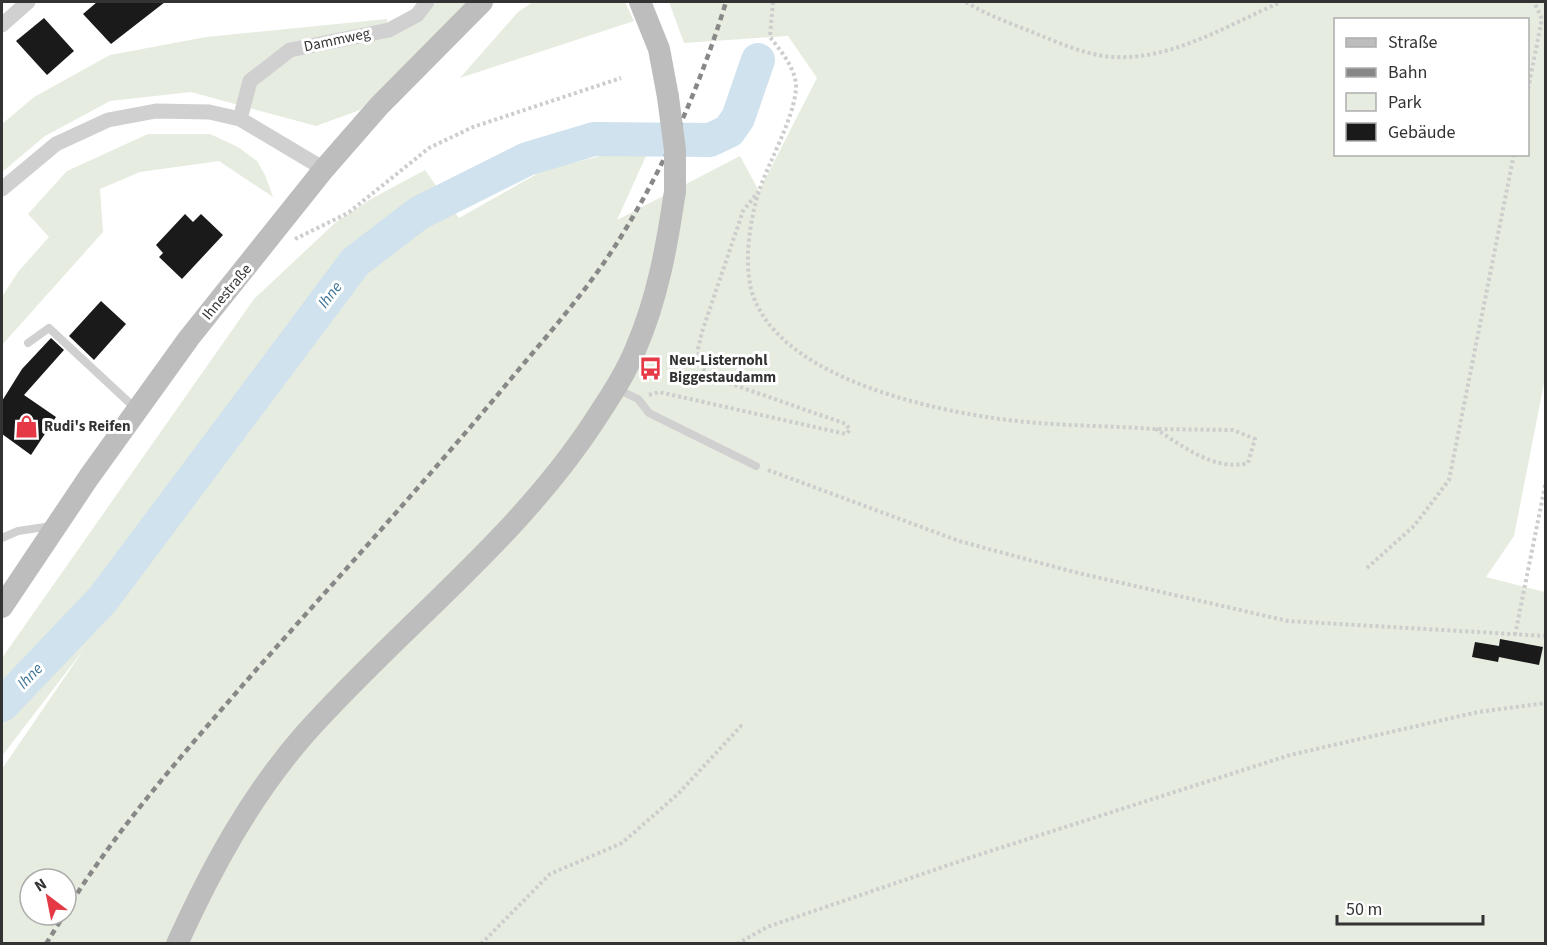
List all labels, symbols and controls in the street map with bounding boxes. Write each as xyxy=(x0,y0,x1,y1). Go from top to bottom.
legend xyxy=(1334,18,1529,156)
street label: Dammweg xyxy=(302,23,372,57)
text: Straße xyxy=(1388,30,1438,55)
text: Bahn xyxy=(1388,60,1427,85)
text: Park xyxy=(1388,90,1422,115)
text: Gebäude xyxy=(1388,120,1456,145)
street label: Ihnestraße xyxy=(197,259,257,325)
water label: Ihne xyxy=(313,277,348,313)
place label: Neu-Listernohl Biggestaudamm xyxy=(669,350,776,388)
bus stop icon: Neu-Listernohl Biggestaudamm xyxy=(638,356,664,382)
shop icon: Rudi's Reifen xyxy=(13,413,39,439)
place label: Rudi's Reifen xyxy=(44,416,131,437)
water label: Ihne xyxy=(12,658,48,694)
north arrow xyxy=(18,867,78,927)
text: N xyxy=(30,873,51,897)
scale bar xyxy=(1337,888,1482,926)
text: 50 m xyxy=(1346,897,1382,922)

